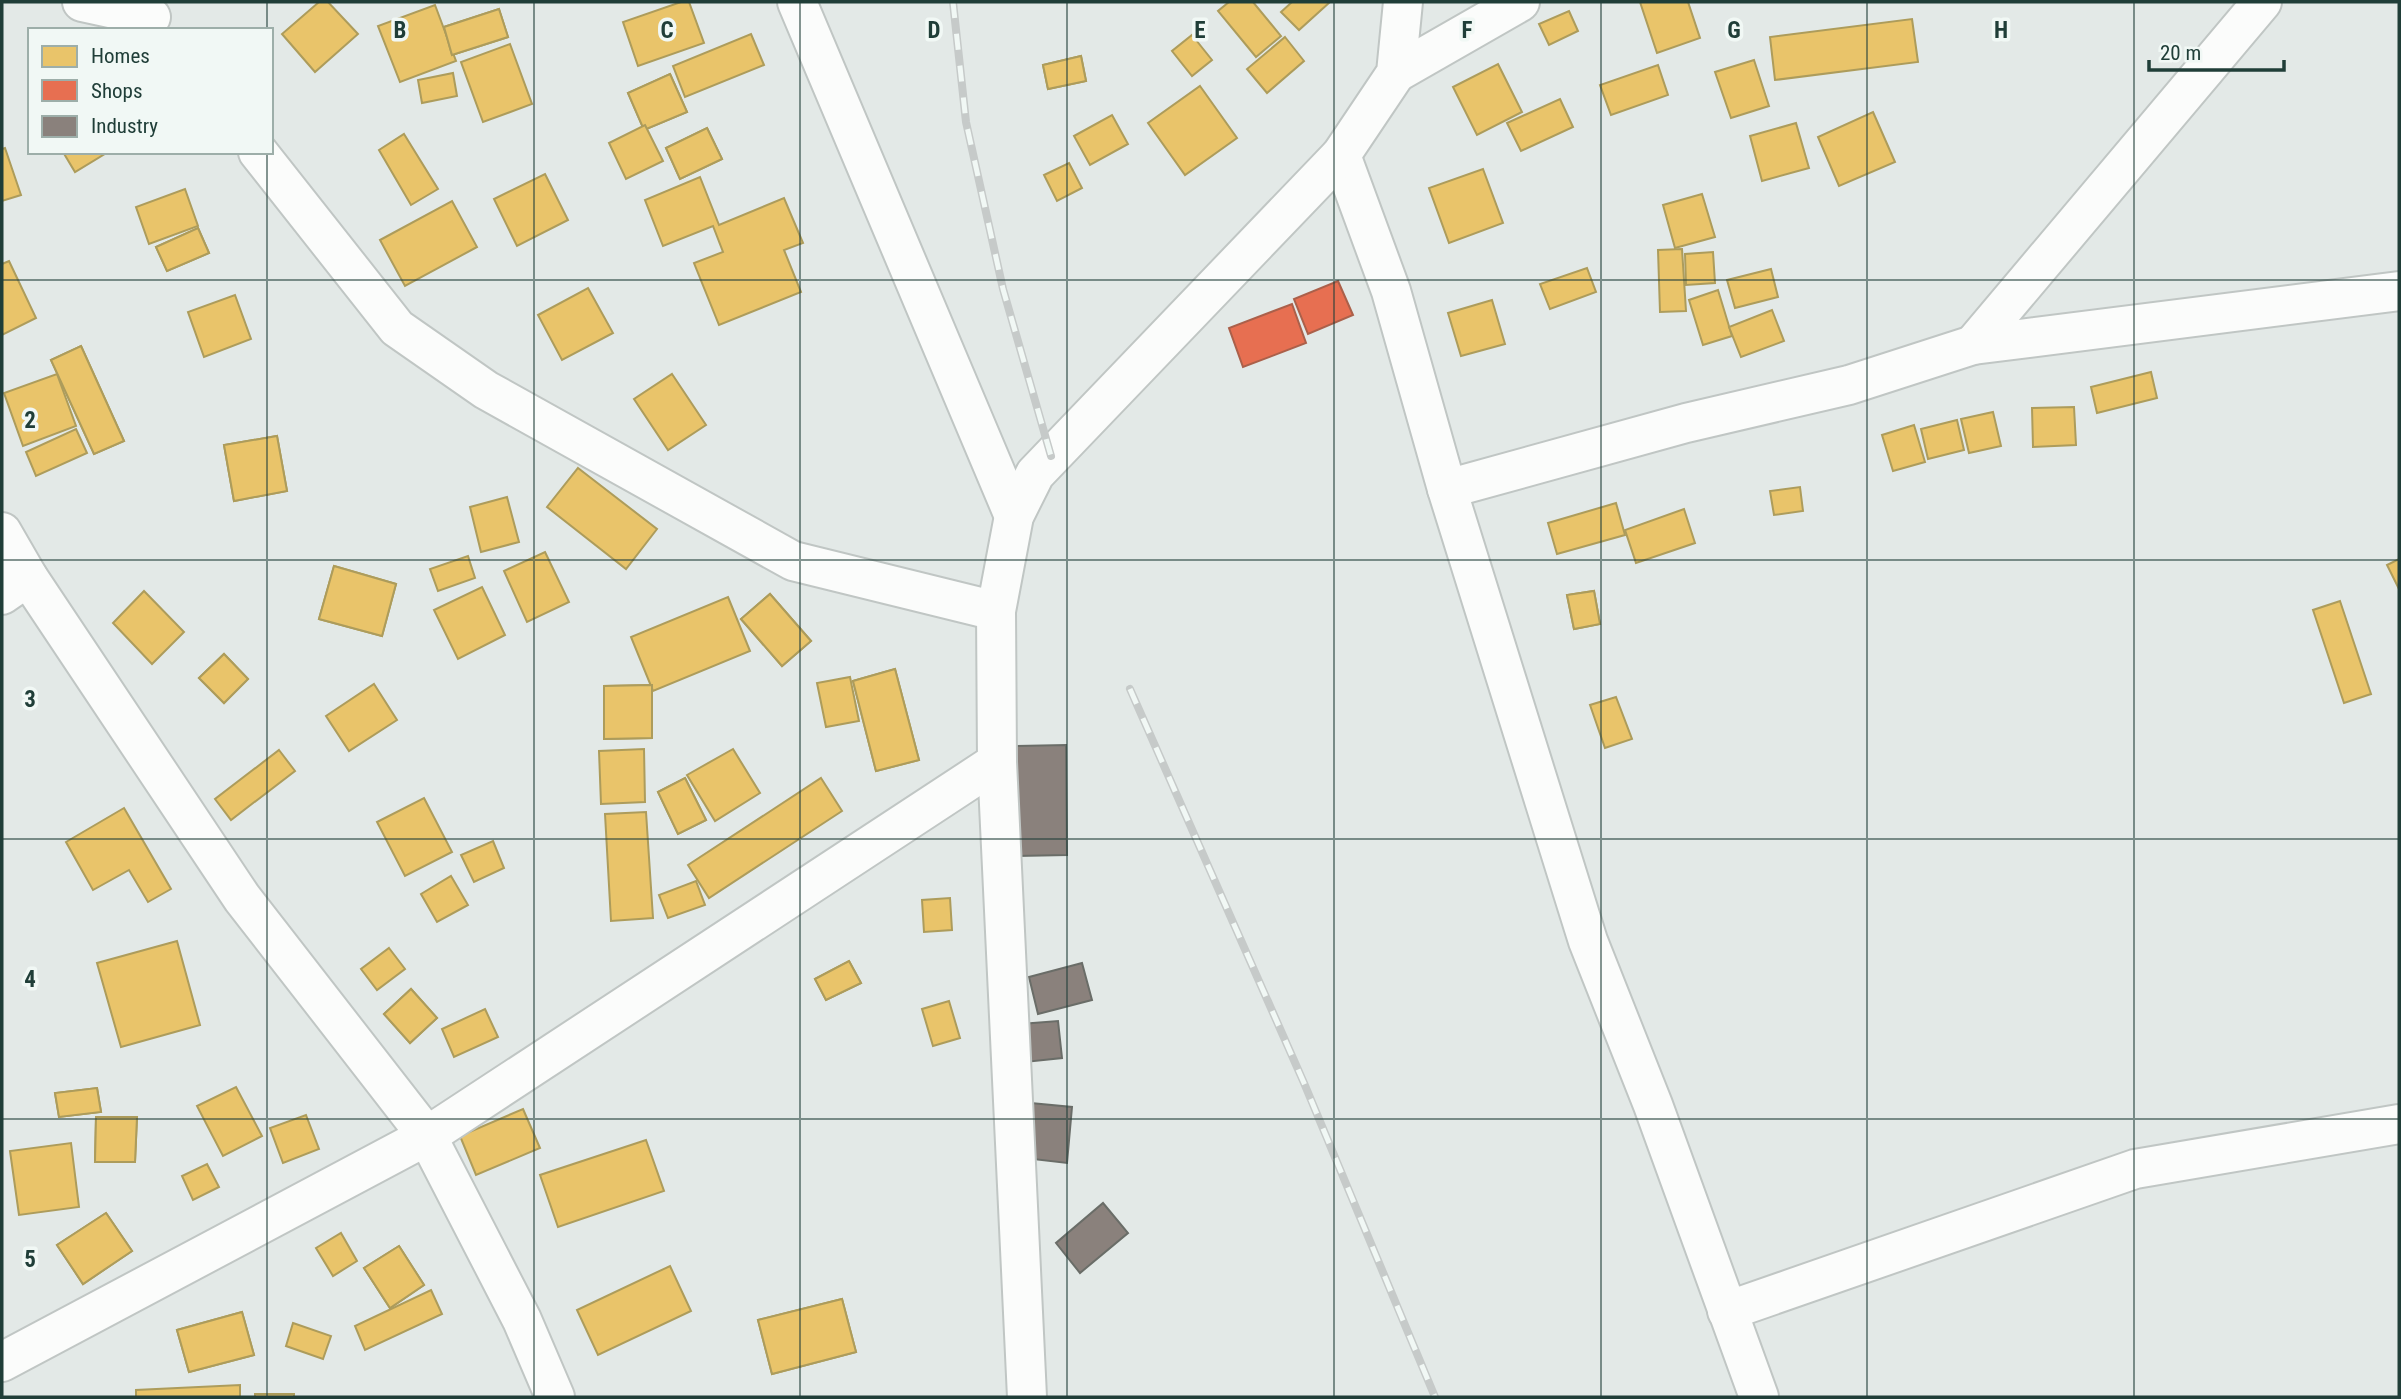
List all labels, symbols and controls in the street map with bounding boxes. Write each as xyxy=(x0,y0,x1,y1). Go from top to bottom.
text: B xyxy=(394,17,406,44)
text: C xyxy=(660,17,674,44)
text: D xyxy=(928,17,941,44)
text: E xyxy=(1194,17,1206,44)
text: F xyxy=(1462,17,1473,44)
text: G xyxy=(1727,17,1741,44)
text: H xyxy=(1994,17,2008,44)
legend xyxy=(28,28,273,154)
scale bar xyxy=(2149,28,2284,72)
text: 20 m xyxy=(2160,41,2201,65)
text: Homes xyxy=(91,44,150,68)
text: Shops xyxy=(91,79,143,103)
text: Industry xyxy=(91,114,158,138)
text: 2 xyxy=(24,407,36,434)
text: 3 xyxy=(24,686,36,713)
text: 4 xyxy=(24,966,36,993)
text: 5 xyxy=(24,1246,36,1273)

